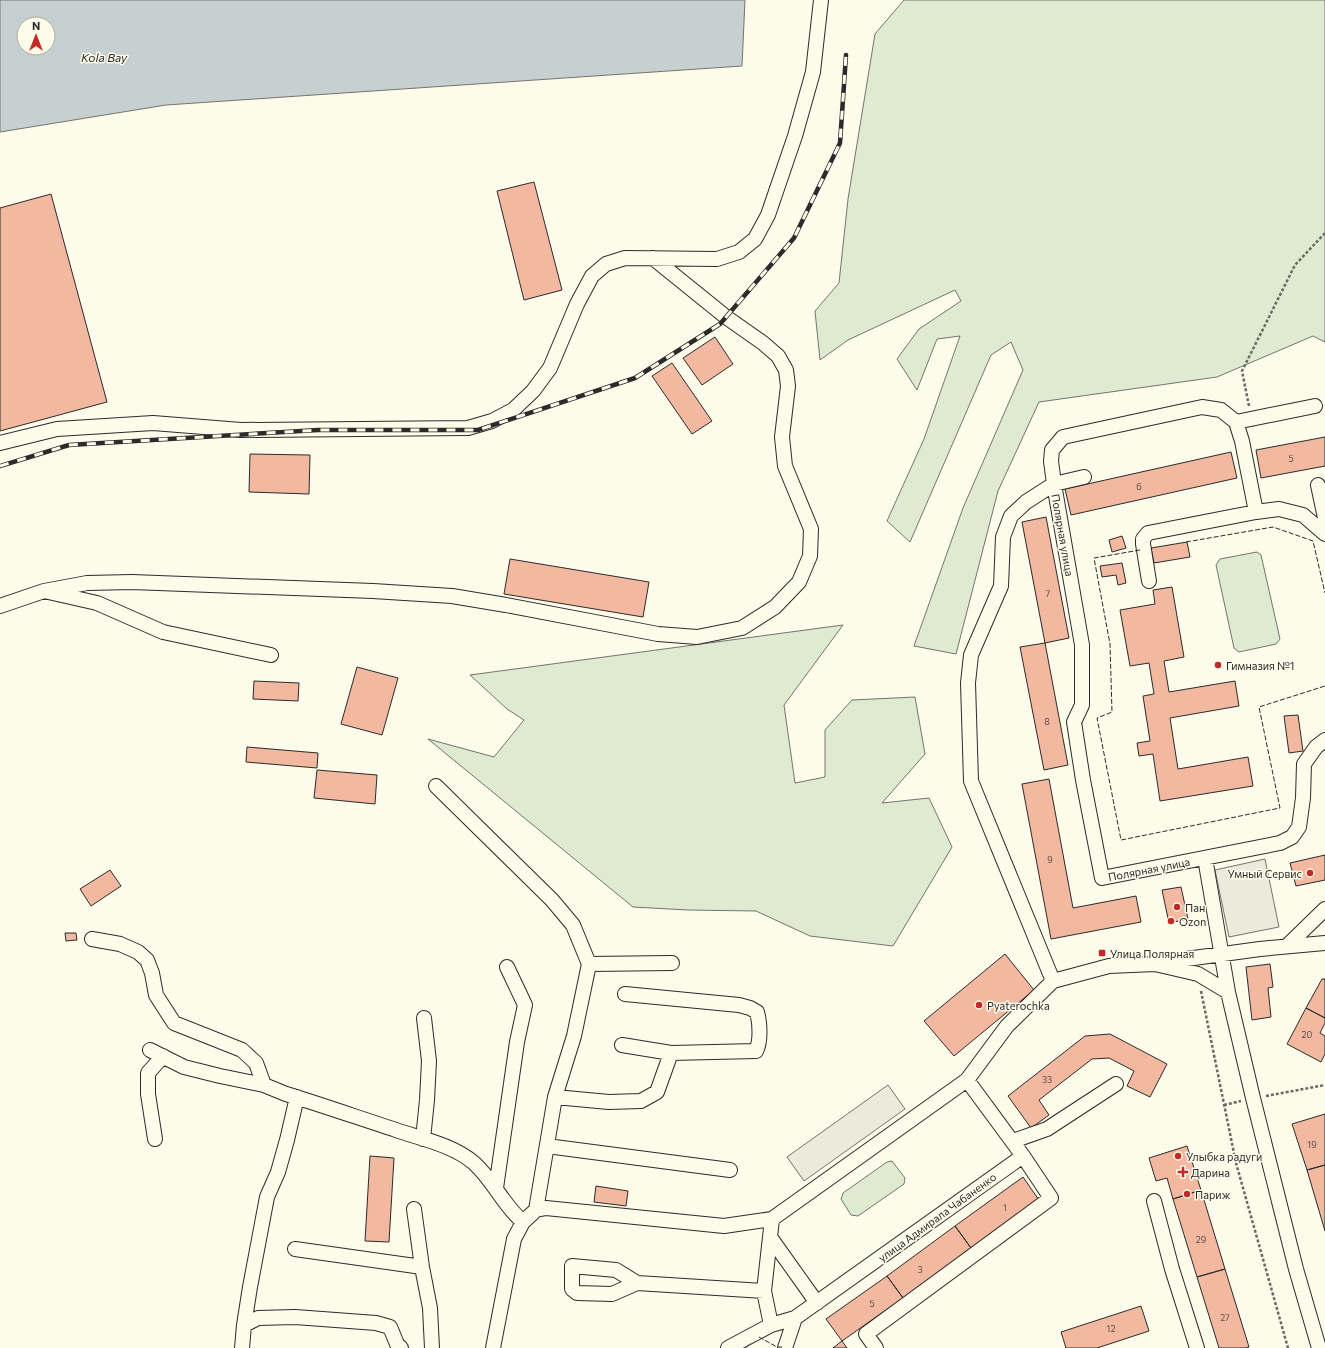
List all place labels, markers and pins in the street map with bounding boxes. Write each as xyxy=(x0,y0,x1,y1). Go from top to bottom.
place label: Гимназия №1 xyxy=(1226,659,1295,672)
marker: Гимназия №1 xyxy=(1213,660,1223,670)
place label: Умный Сервис xyxy=(1227,867,1302,880)
marker: Умный Сервис xyxy=(1305,868,1315,878)
place label: Пан xyxy=(1185,901,1205,914)
marker: Пан xyxy=(1172,902,1182,912)
place label: Ozon xyxy=(1179,915,1206,928)
marker: Ozon xyxy=(1166,916,1176,926)
place label: Улица Полярная xyxy=(1110,947,1194,960)
marker: Улица Полярная xyxy=(1097,948,1107,958)
place label: Pyaterochka xyxy=(987,999,1050,1012)
marker: Pyaterochka xyxy=(974,1000,984,1010)
place label: Улыбка радуги xyxy=(1186,1150,1262,1163)
marker: Улыбка радуги xyxy=(1173,1151,1183,1161)
place label: Дарина xyxy=(1191,1166,1230,1179)
marker: Дарина xyxy=(1178,1167,1188,1177)
place label: Париж xyxy=(1195,1188,1231,1201)
marker: Париж xyxy=(1182,1189,1192,1199)

